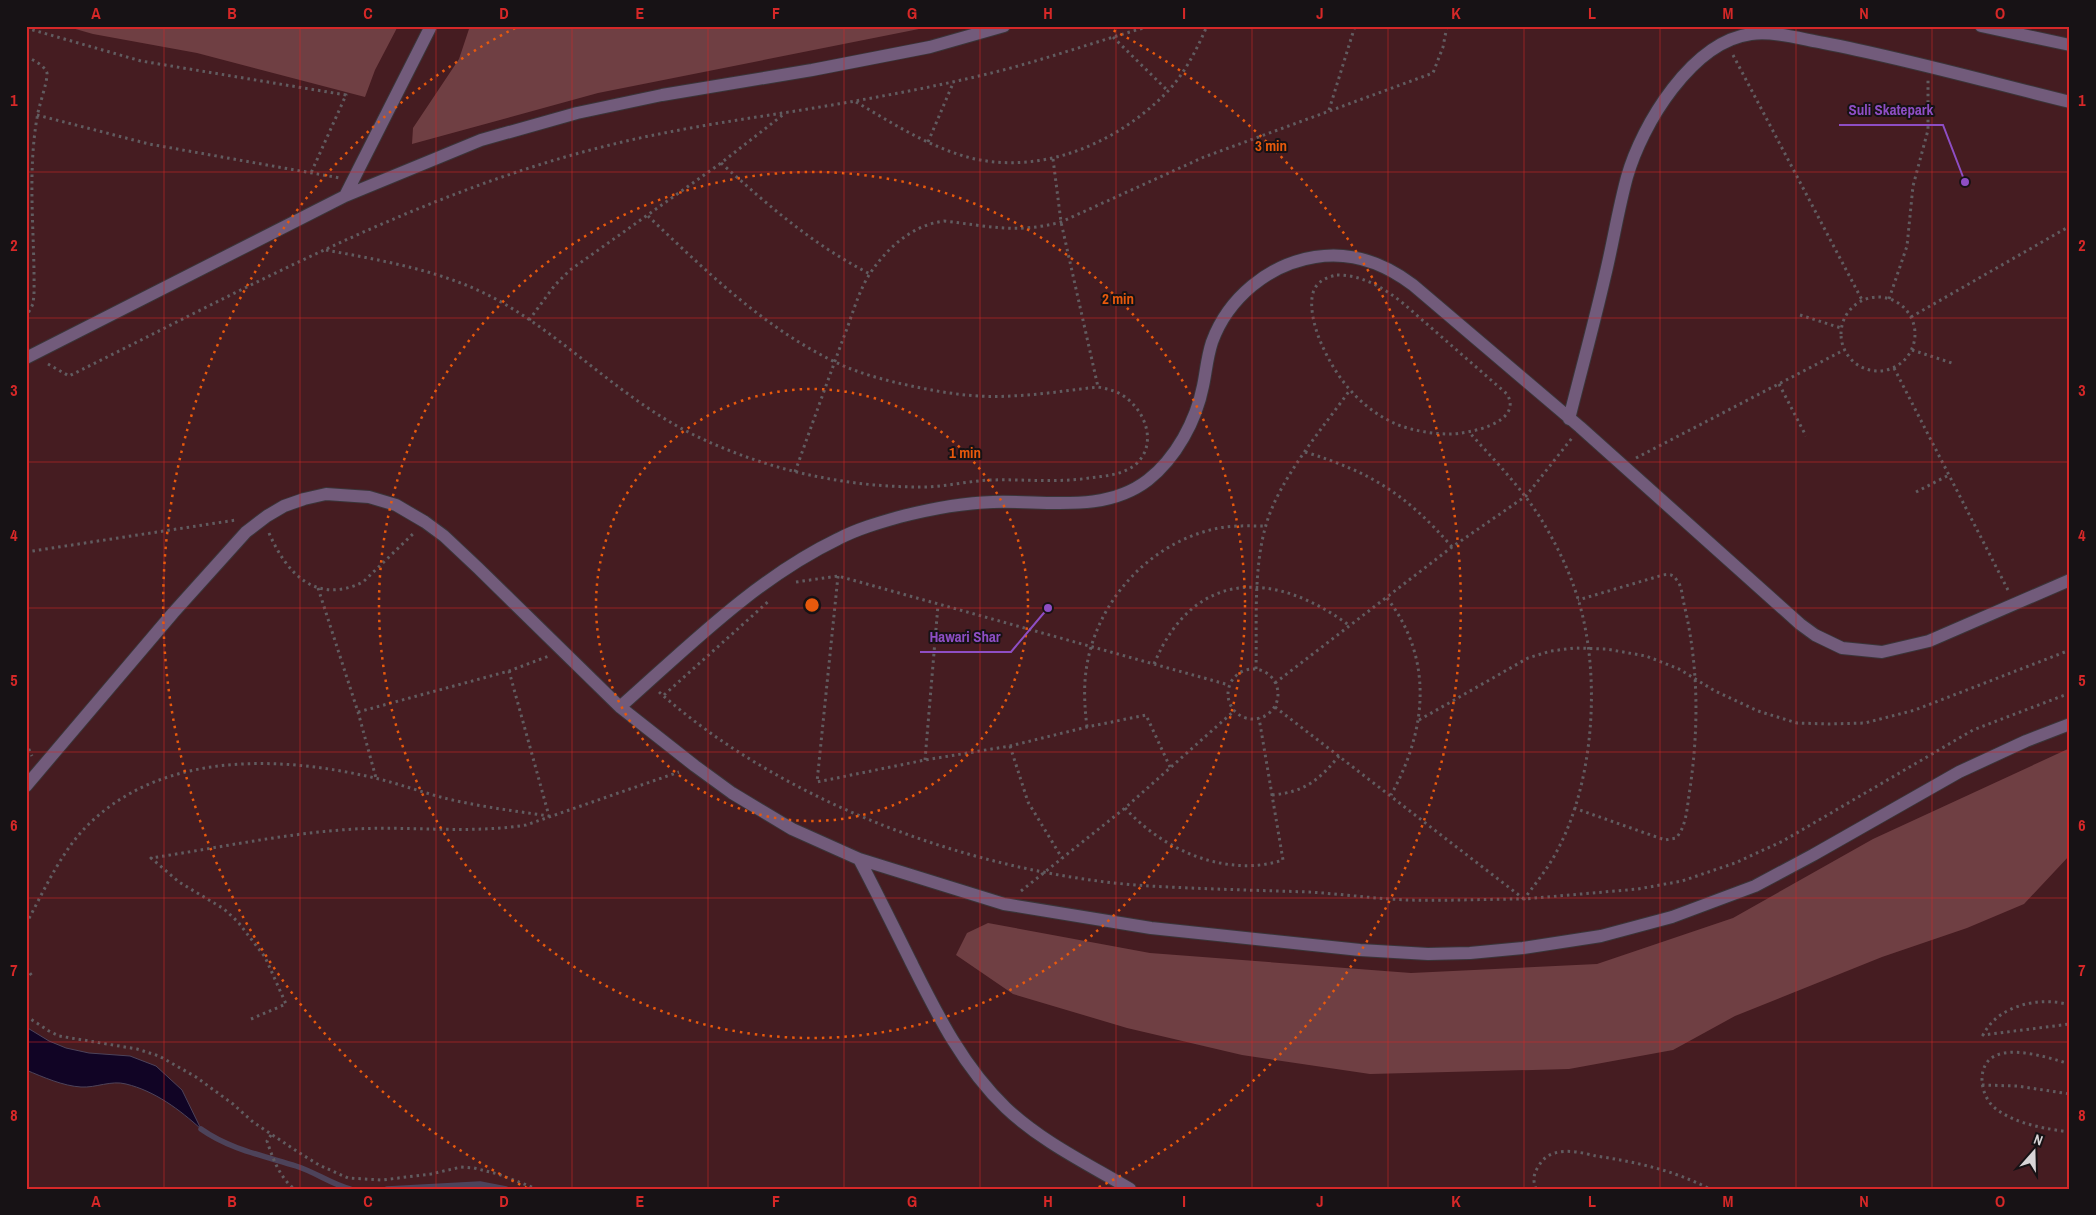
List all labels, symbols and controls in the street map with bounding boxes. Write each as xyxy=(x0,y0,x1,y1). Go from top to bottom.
text: A xyxy=(91,2,101,24)
text: B xyxy=(227,2,237,24)
text: C xyxy=(363,2,373,24)
text: D xyxy=(499,2,509,24)
text: E xyxy=(636,2,645,24)
text: F xyxy=(772,2,780,24)
text: G xyxy=(907,2,917,24)
text: H xyxy=(1043,2,1053,24)
text: I xyxy=(1182,2,1186,24)
text: J xyxy=(1316,2,1324,24)
text: K xyxy=(1451,2,1461,24)
text: L xyxy=(1588,2,1596,24)
text: M xyxy=(1723,2,1734,24)
text: N xyxy=(1859,2,1869,24)
text: O xyxy=(1995,2,2005,24)
text: 1 xyxy=(10,89,18,111)
text: 1 xyxy=(2078,89,2086,111)
callout: Suli Skatepark xyxy=(1839,95,1943,125)
text: Suli Skatepark xyxy=(1849,99,1934,120)
text: 3 min xyxy=(1255,135,1287,156)
text: 2 xyxy=(10,234,18,256)
text: 2 xyxy=(2078,234,2086,256)
text: 2 min xyxy=(1102,288,1134,309)
text: 3 xyxy=(10,379,18,401)
text: 3 xyxy=(2078,379,2086,401)
text: 1 min xyxy=(949,442,981,463)
text: 4 xyxy=(10,524,18,546)
text: 4 xyxy=(2078,524,2086,546)
centre of rings xyxy=(803,596,821,614)
callout: Hawari Shar xyxy=(920,622,1011,652)
text: Hawari Shar xyxy=(929,626,1001,647)
text: 5 xyxy=(10,669,18,691)
text: 5 xyxy=(2078,669,2086,691)
text: 6 xyxy=(10,814,18,836)
text: 6 xyxy=(2078,814,2086,836)
text: 7 xyxy=(10,959,18,981)
text: 7 xyxy=(2078,959,2086,981)
text: 8 xyxy=(10,1104,18,1126)
text: 8 xyxy=(2078,1104,2086,1126)
north arrow xyxy=(2008,1128,2058,1178)
text: N xyxy=(2031,1130,2045,1150)
text: A xyxy=(91,1190,101,1212)
text: B xyxy=(227,1190,237,1212)
text: C xyxy=(363,1190,373,1212)
text: D xyxy=(499,1190,509,1212)
text: E xyxy=(636,1190,645,1212)
text: F xyxy=(772,1190,780,1212)
text: G xyxy=(907,1190,917,1212)
text: H xyxy=(1043,1190,1053,1212)
text: I xyxy=(1182,1190,1186,1212)
text: J xyxy=(1316,1190,1324,1212)
text: K xyxy=(1451,1190,1461,1212)
text: L xyxy=(1588,1190,1596,1212)
text: M xyxy=(1723,1190,1734,1212)
text: N xyxy=(1859,1190,1869,1212)
text: O xyxy=(1995,1190,2005,1212)

